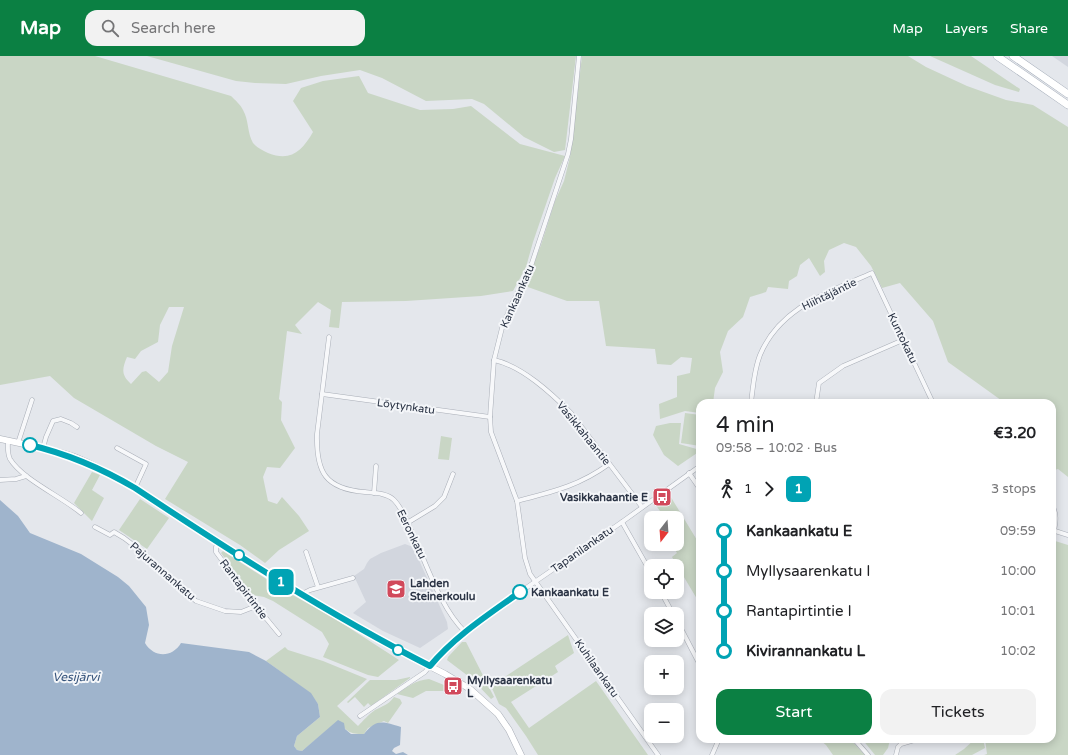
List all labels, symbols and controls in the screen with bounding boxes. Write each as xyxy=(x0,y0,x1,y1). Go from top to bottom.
search box xyxy=(85,10,365,46)
text: Map xyxy=(20,17,61,39)
icon: search xyxy=(99,17,121,39)
text: Search here xyxy=(131,19,215,37)
text: Map xyxy=(893,20,923,37)
text: Layers xyxy=(945,20,988,37)
text: Share xyxy=(1010,20,1048,37)
street label: Kankaankatu xyxy=(498,262,537,330)
street label: Hiihtäjäntie xyxy=(800,276,859,313)
street label: Kuntokatu xyxy=(885,311,920,365)
street label: Löytynkatu xyxy=(376,396,436,417)
street label: Vasikkahaantie xyxy=(554,399,613,468)
text: 4 min xyxy=(716,412,775,438)
text: €3.20 xyxy=(994,424,1036,442)
unlabelled marker xyxy=(22,437,38,453)
text: 09:58 – 10:02 · Bus xyxy=(716,440,837,456)
icon: walk xyxy=(716,478,738,500)
icon: forward xyxy=(758,478,780,500)
text: 1 xyxy=(794,480,803,497)
text: 1 xyxy=(744,481,752,497)
text: 3 stops xyxy=(991,481,1036,497)
bus stop icon: Vasikkahaantie E xyxy=(651,486,673,508)
place label: Vasikkahaantie E xyxy=(560,491,648,504)
street label: Eeronkatu xyxy=(394,507,429,561)
north arrow xyxy=(644,511,684,551)
map controls xyxy=(644,511,684,743)
text: Kankaankatu E xyxy=(746,522,852,540)
street label: Tapanilankatu xyxy=(549,523,616,576)
text: 09:59 xyxy=(1000,523,1036,539)
street label: Pajurannankatu xyxy=(127,539,198,603)
unlabelled marker xyxy=(233,549,245,561)
street label: Rantapirtintie xyxy=(217,557,270,622)
button: locate xyxy=(644,559,684,599)
text: Myllysaarenkatu I xyxy=(746,562,870,580)
text: 10:00 xyxy=(1000,563,1036,579)
line badge: 1 xyxy=(268,569,294,595)
text: 1 xyxy=(277,573,285,590)
place label: Lahden Steinerkoulu xyxy=(410,577,476,603)
school or university icon: Lahden Steinerkoulu xyxy=(385,578,407,600)
marker: Kankaankatu E xyxy=(512,584,528,600)
place label: Kankaankatu E xyxy=(531,586,609,599)
text: Rantapirtintie I xyxy=(746,602,852,620)
text: 10:01 xyxy=(1000,603,1036,619)
button: layers xyxy=(644,607,684,647)
street label: Kuhilaankatu xyxy=(572,637,621,700)
text: Kivirannankatu L xyxy=(746,642,865,660)
text: 10:02 xyxy=(1000,643,1036,659)
unlabelled marker xyxy=(392,644,404,656)
button: + xyxy=(644,655,684,695)
water label: Vesijärvi xyxy=(53,670,101,684)
place label: Myllysaarenkatu L xyxy=(467,674,553,700)
bus stop icon: Myllysaarenkatu L xyxy=(442,675,464,697)
button: Start xyxy=(716,689,872,735)
button: Tickets xyxy=(880,689,1036,735)
button: − xyxy=(644,703,684,743)

